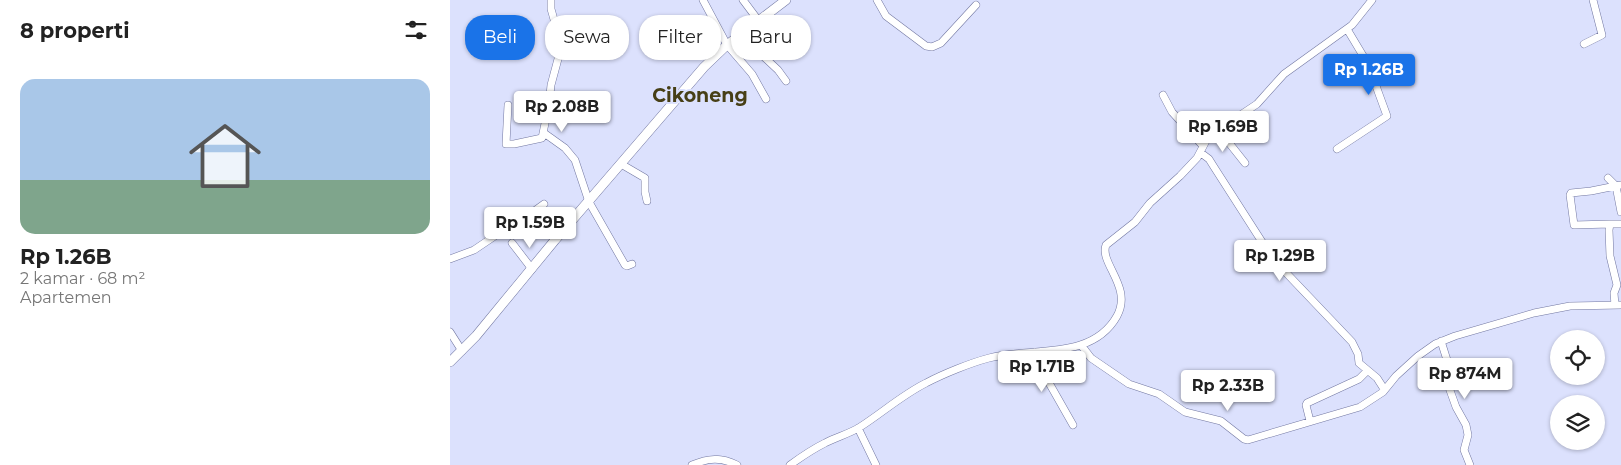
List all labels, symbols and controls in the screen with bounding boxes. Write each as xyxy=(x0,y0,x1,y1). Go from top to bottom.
chip: Beli xyxy=(465,15,535,60)
chip: Sewa xyxy=(545,15,629,60)
chip: Filter xyxy=(639,15,721,60)
chip: Baru xyxy=(731,15,811,60)
icon: filters xyxy=(402,16,430,44)
text: 8 properti xyxy=(20,18,129,43)
pin: Rp 1.26B xyxy=(1317,54,1421,96)
text: Rp 1.26B xyxy=(1334,60,1404,79)
district label: Cikoneng xyxy=(652,84,748,107)
pin: Rp 2.08B xyxy=(510,90,614,133)
text: Rp 2.08B xyxy=(525,97,599,116)
pin: Rp 1.69B xyxy=(1171,110,1275,153)
icon: home xyxy=(180,111,270,201)
text: Rp 1.69B xyxy=(1188,117,1258,136)
pin: Rp 1.59B xyxy=(478,206,582,249)
text: Rp 1.59B xyxy=(495,213,565,232)
pin: Rp 1.29B xyxy=(1228,240,1332,282)
text: Rp 1.26B xyxy=(20,244,112,269)
text: Rp 1.29B xyxy=(1245,246,1315,265)
text: 2 kamar · 68 m² xyxy=(20,269,145,288)
text: Apartemen xyxy=(20,288,112,307)
map controls xyxy=(1550,330,1605,450)
button: locate xyxy=(1550,330,1605,385)
pin: Rp 1.71B xyxy=(990,350,1094,393)
text: Rp 1.71B xyxy=(1009,357,1075,376)
pin: Rp 874M xyxy=(1419,358,1511,400)
text: Rp 874M xyxy=(1428,364,1502,383)
pin: Rp 2.33B xyxy=(1176,370,1280,412)
text: Rp 2.33B xyxy=(1192,376,1264,395)
button: layers xyxy=(1550,395,1605,450)

